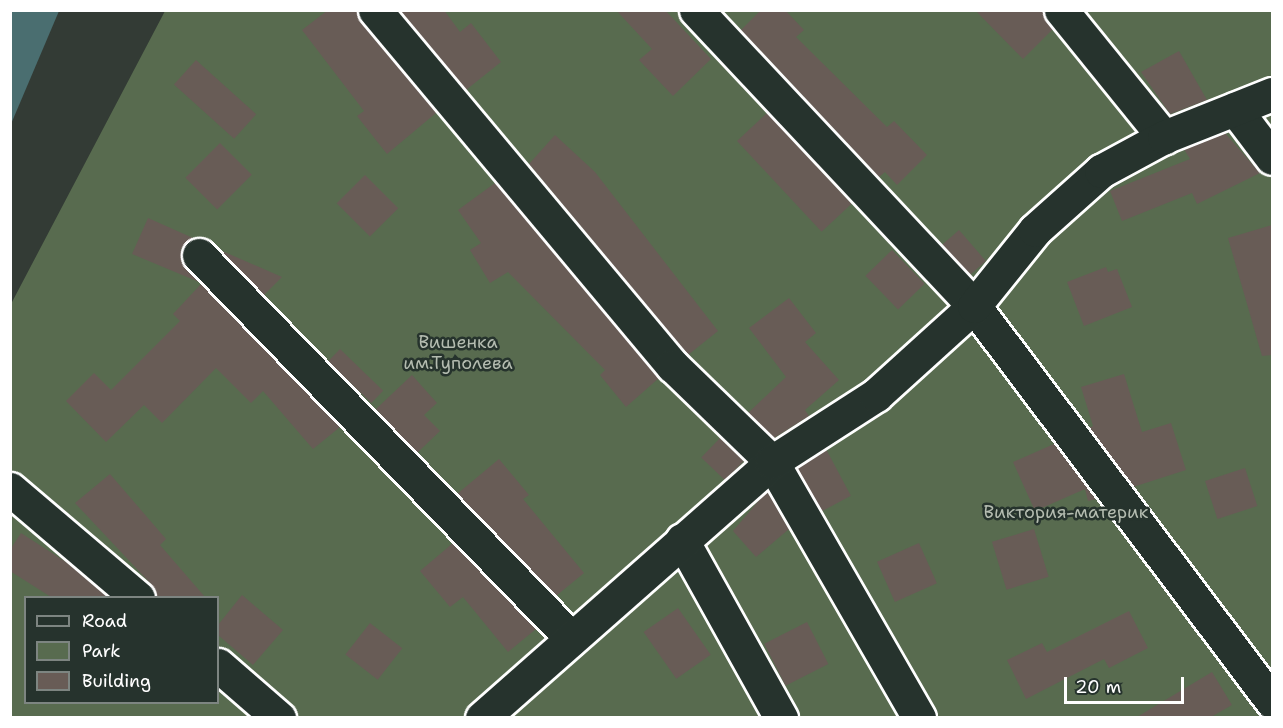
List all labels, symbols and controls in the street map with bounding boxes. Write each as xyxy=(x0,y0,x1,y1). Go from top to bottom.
park label: Вишенка им.Туполева xyxy=(403,332,513,374)
park label: Виктория-материк xyxy=(984,501,1148,523)
legend xyxy=(24,596,219,704)
text: Road xyxy=(82,609,127,633)
text: Park xyxy=(82,639,121,663)
scale bar xyxy=(1067,665,1187,703)
text: Building xyxy=(82,669,151,693)
text: 20 m xyxy=(1075,675,1121,699)

